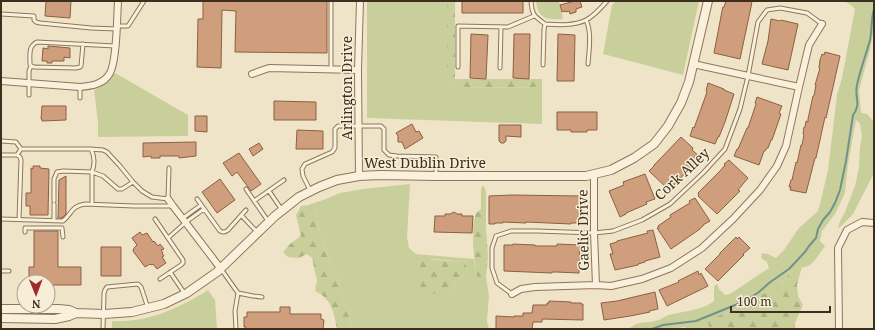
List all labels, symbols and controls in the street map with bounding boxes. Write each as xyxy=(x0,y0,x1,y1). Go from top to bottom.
street label: Arlington Drive xyxy=(337,36,356,140)
street label: Cork Alley xyxy=(650,143,713,204)
street label: West Dublin Drive xyxy=(364,153,486,172)
street label: Gaelic Drive xyxy=(572,189,593,271)
north arrow xyxy=(16,274,56,314)
scale bar xyxy=(731,288,830,314)
text: 100 m xyxy=(737,293,772,310)
text: N xyxy=(31,297,41,312)

